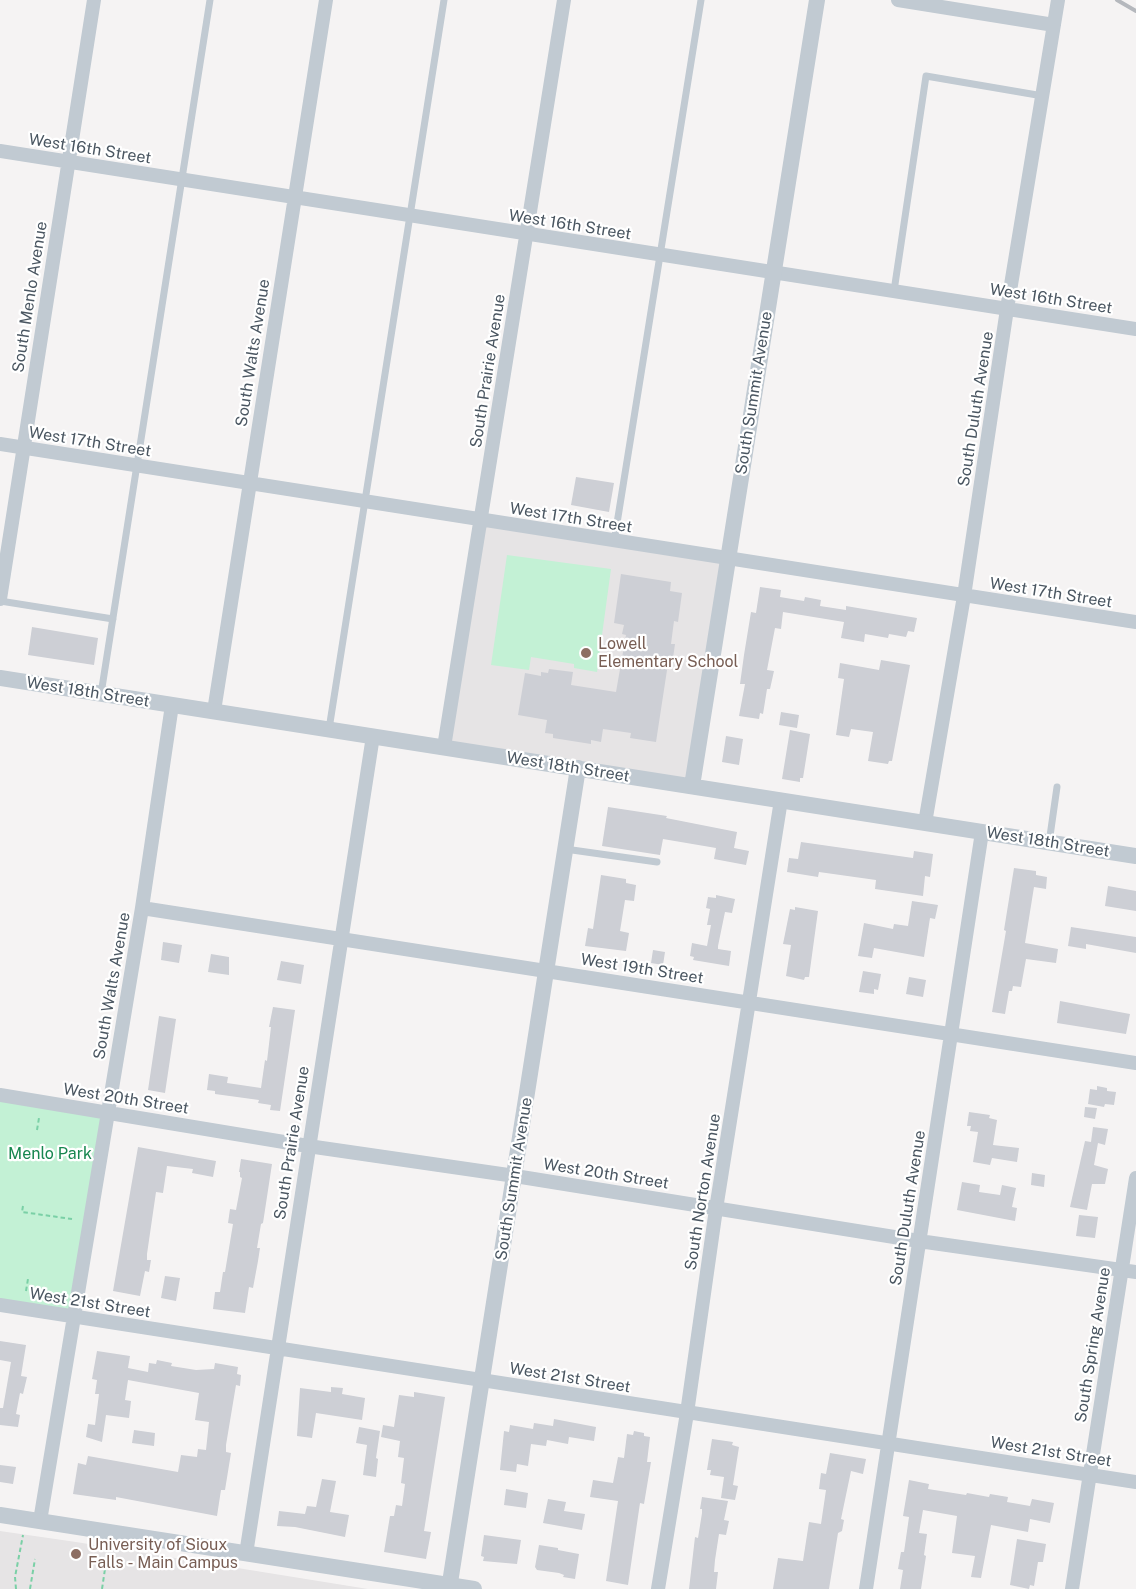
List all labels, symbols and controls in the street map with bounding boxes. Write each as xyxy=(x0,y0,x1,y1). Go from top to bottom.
street label: West 16th Street xyxy=(27,130,153,168)
street label: West 16th Street xyxy=(507,206,633,244)
street label: South Menlo Avenue xyxy=(9,220,51,374)
street label: South Walts Avenue xyxy=(232,278,274,428)
street label: West 16th Street xyxy=(988,280,1114,318)
street label: South Prairie Avenue xyxy=(466,293,510,449)
street label: South Summit Avenue xyxy=(732,310,776,476)
street label: South Duluth Avenue xyxy=(954,330,998,488)
street label: West 17th Street xyxy=(27,423,153,461)
street label: West 17th Street xyxy=(508,499,634,537)
street label: West 17th Street xyxy=(988,574,1114,612)
place label: Lowell Elementary School xyxy=(598,634,738,672)
marker: Lowell Elementary School xyxy=(579,646,593,660)
street label: West 18th Street xyxy=(25,673,151,711)
street label: West 18th Street xyxy=(505,748,631,786)
street label: West 18th Street xyxy=(985,823,1111,861)
street label: South Walts Avenue xyxy=(90,911,134,1061)
street label: West 19th Street xyxy=(579,950,705,988)
street label: South Prairie Avenue xyxy=(270,1065,314,1221)
street label: West 20th Street xyxy=(62,1080,190,1118)
street label: South Summit Avenue xyxy=(492,1096,536,1262)
street label: South Norton Avenue xyxy=(681,1112,725,1272)
street label: South Duluth Avenue xyxy=(886,1129,930,1287)
park label: Menlo Park xyxy=(8,1144,92,1164)
street label: West 20th Street xyxy=(542,1155,670,1193)
street label: South Spring Avenue xyxy=(1071,1266,1115,1424)
street label: West 21st Street xyxy=(28,1284,152,1322)
street label: West 21st Street xyxy=(508,1359,632,1397)
street label: West 21st Street xyxy=(989,1433,1113,1471)
place label: University of Sioux Falls - Main Campus xyxy=(88,1535,238,1573)
marker: University of Sioux Falls - Main Campus xyxy=(69,1547,83,1561)

